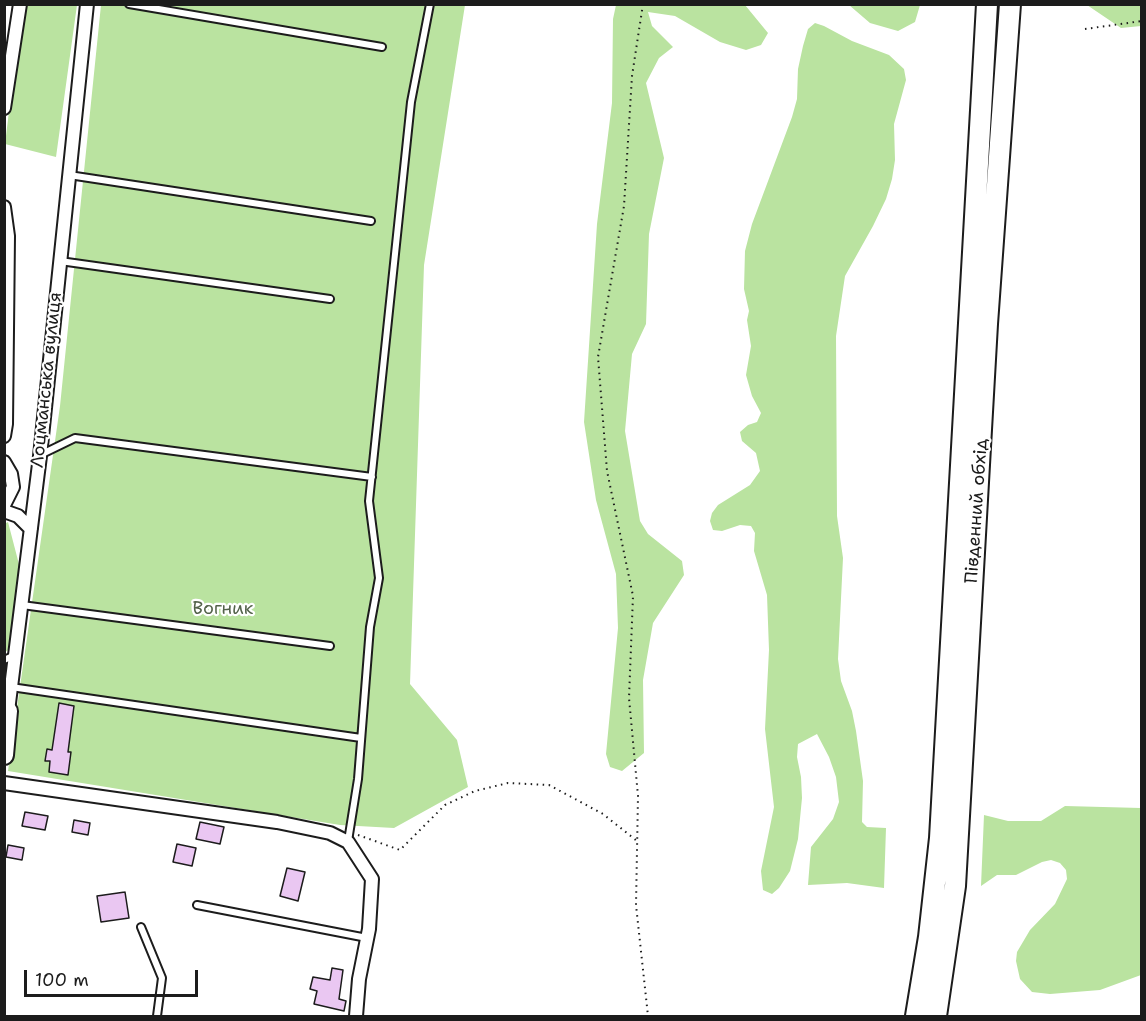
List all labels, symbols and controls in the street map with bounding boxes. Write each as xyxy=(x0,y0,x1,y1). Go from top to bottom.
street label: Лоцманська вулиця xyxy=(27,291,67,469)
street label: Південний обхід xyxy=(961,438,993,584)
park label: Вогник xyxy=(193,598,253,620)
scale bar xyxy=(27,958,201,996)
text: 100 m xyxy=(35,968,89,992)

